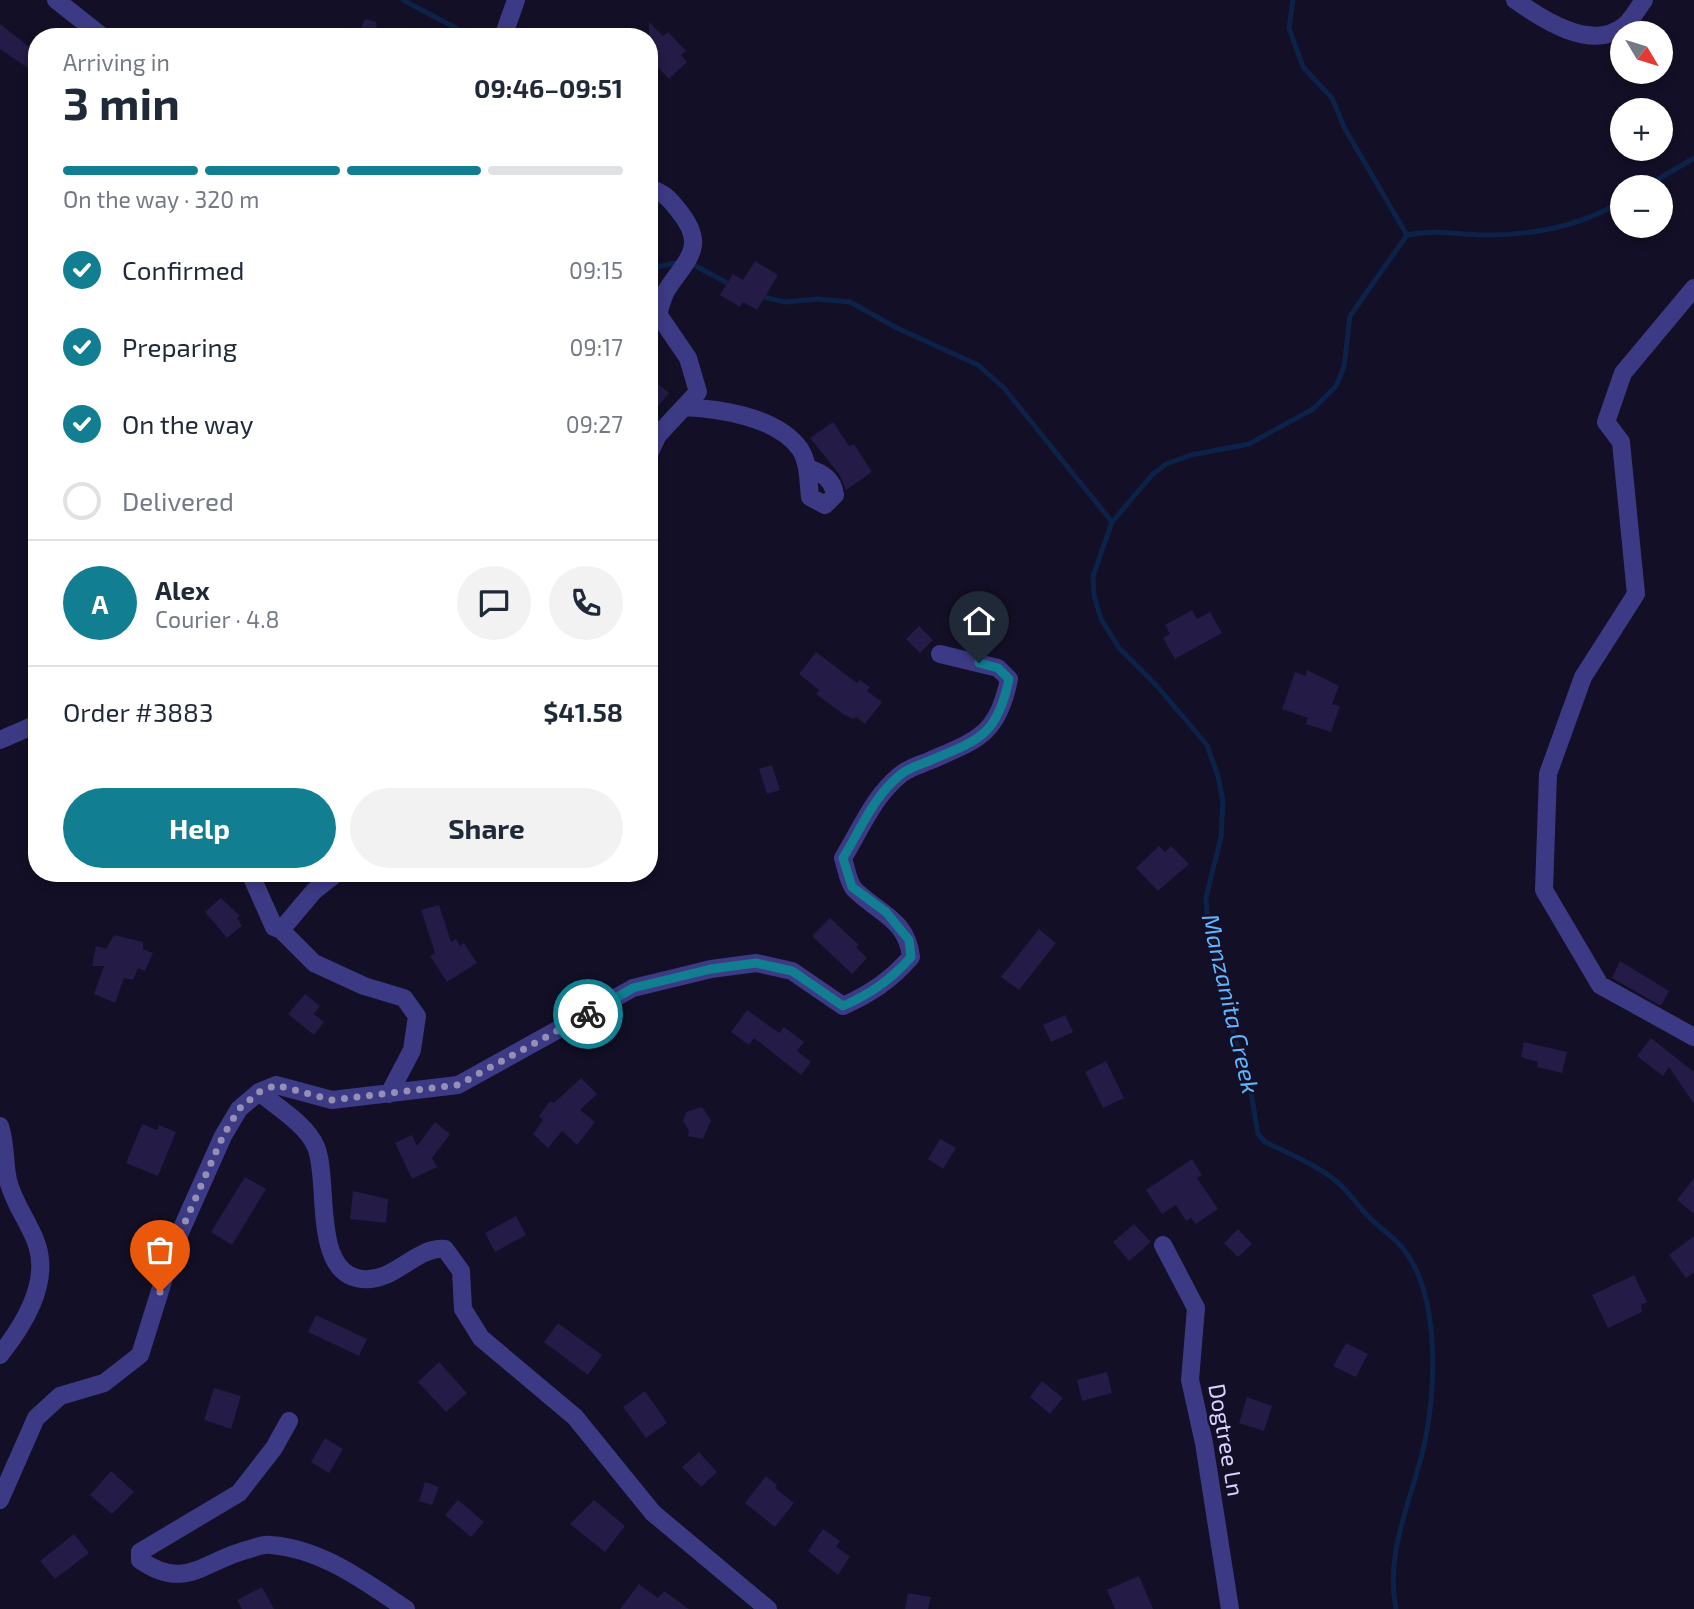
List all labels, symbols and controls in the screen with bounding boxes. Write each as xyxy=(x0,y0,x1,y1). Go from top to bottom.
north arrow xyxy=(1610,21,1673,84)
map controls xyxy=(1610,21,1673,238)
text: Arriving in xyxy=(63,48,170,76)
text: 09:46–09:51 xyxy=(474,72,623,103)
text: 3 min xyxy=(63,74,180,129)
button: + xyxy=(1610,98,1673,161)
button: − xyxy=(1610,175,1673,238)
text: On the way · 320 m xyxy=(63,185,259,213)
icon: check xyxy=(63,251,101,289)
text: Confirmed xyxy=(122,254,245,285)
text: 09:15 xyxy=(569,256,623,284)
icon: check xyxy=(63,328,101,366)
text: Preparing xyxy=(122,331,237,362)
text: 09:17 xyxy=(570,333,623,361)
icon: check xyxy=(63,405,101,443)
text: On the way xyxy=(122,408,253,439)
text: 09:27 xyxy=(566,410,623,438)
text: Delivered xyxy=(122,485,234,516)
button: chat xyxy=(457,566,531,640)
button: phone xyxy=(549,566,623,640)
text: Alex xyxy=(155,574,210,605)
text: A xyxy=(92,588,108,619)
pin xyxy=(949,591,1009,663)
icon: home xyxy=(960,602,998,640)
text: Courier · 4.8 xyxy=(155,605,279,633)
text: Order #3883 xyxy=(63,696,213,727)
text: $41.58 xyxy=(543,696,623,727)
button: Help xyxy=(63,788,336,868)
button: Share xyxy=(350,788,623,868)
water label: Manzanita Creek xyxy=(1197,911,1266,1096)
courier xyxy=(553,979,623,1049)
icon: bike xyxy=(569,995,607,1033)
pin xyxy=(130,1220,190,1292)
icon: bag xyxy=(141,1231,179,1269)
street label: Dogtree Ln xyxy=(1203,1381,1251,1498)

